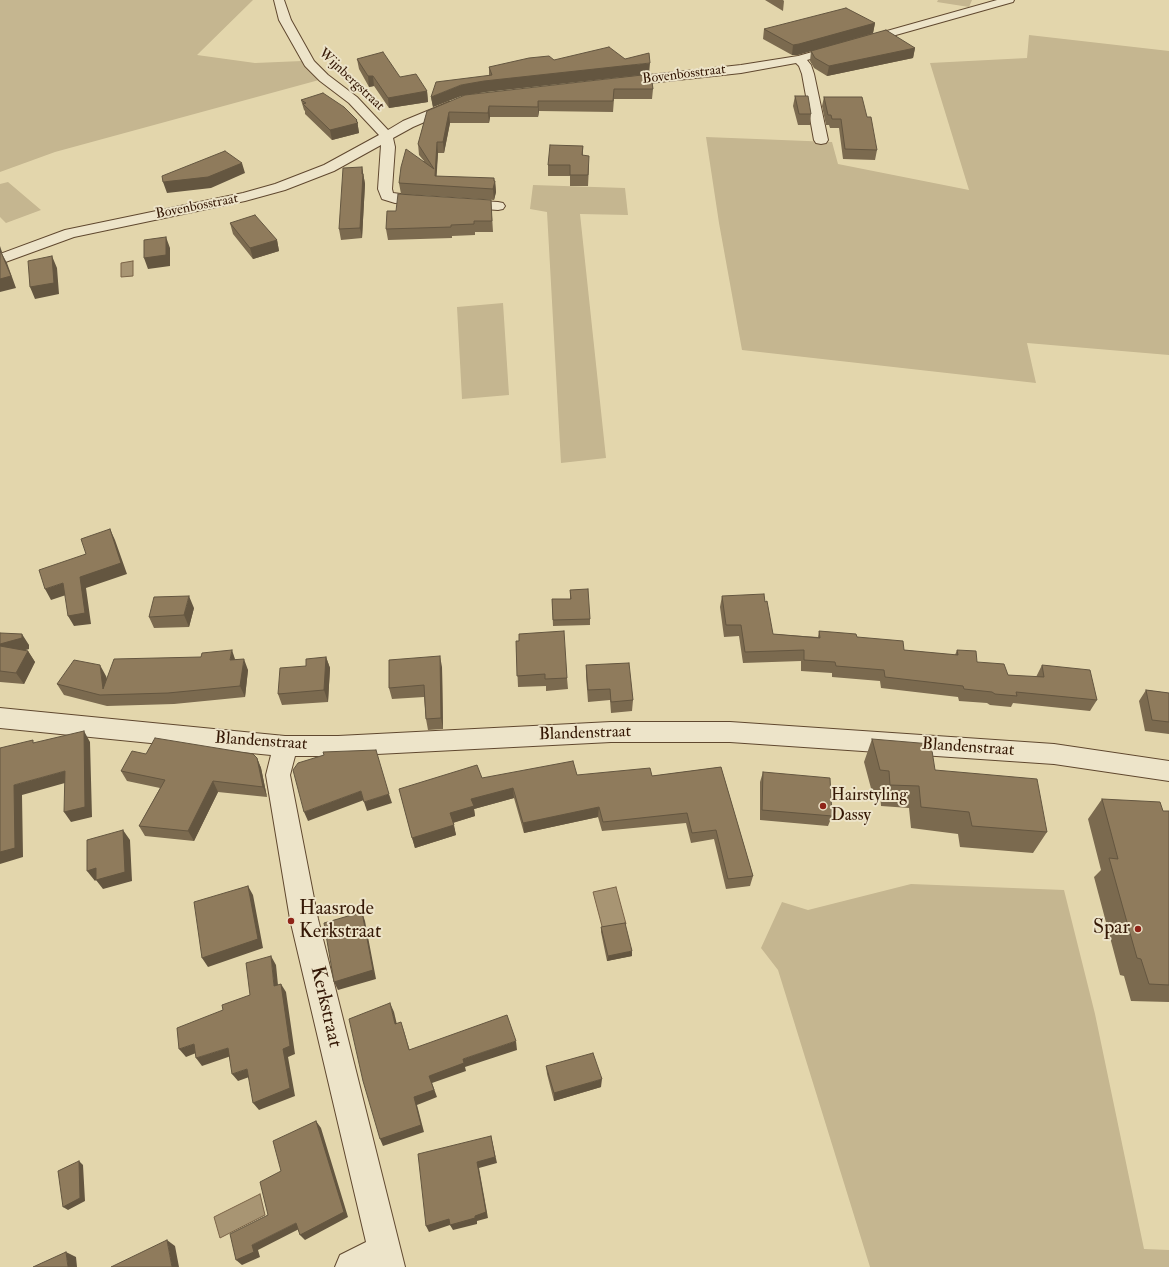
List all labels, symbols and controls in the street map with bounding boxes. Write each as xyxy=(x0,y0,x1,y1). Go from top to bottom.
street label: Wijnbergstraat xyxy=(315,45,387,115)
street label: Bovenbosstraat xyxy=(641,62,727,88)
street label: Bovenbosstraat xyxy=(154,191,240,223)
street label: Blandenstraat xyxy=(538,722,632,746)
street label: Blandenstraat xyxy=(214,729,308,755)
street label: Blandenstraat xyxy=(921,735,1015,761)
place label: Hairstyling Dassy xyxy=(831,786,908,826)
marker: Hairstyling Dassy xyxy=(818,801,828,811)
place label: Haasrode Kerkstraat xyxy=(299,898,382,945)
marker: Haasrode Kerkstraat xyxy=(286,916,296,926)
place label: Spar xyxy=(1093,917,1130,941)
marker: Spar xyxy=(1133,924,1143,934)
street label: Kerkstraat xyxy=(304,964,346,1050)

